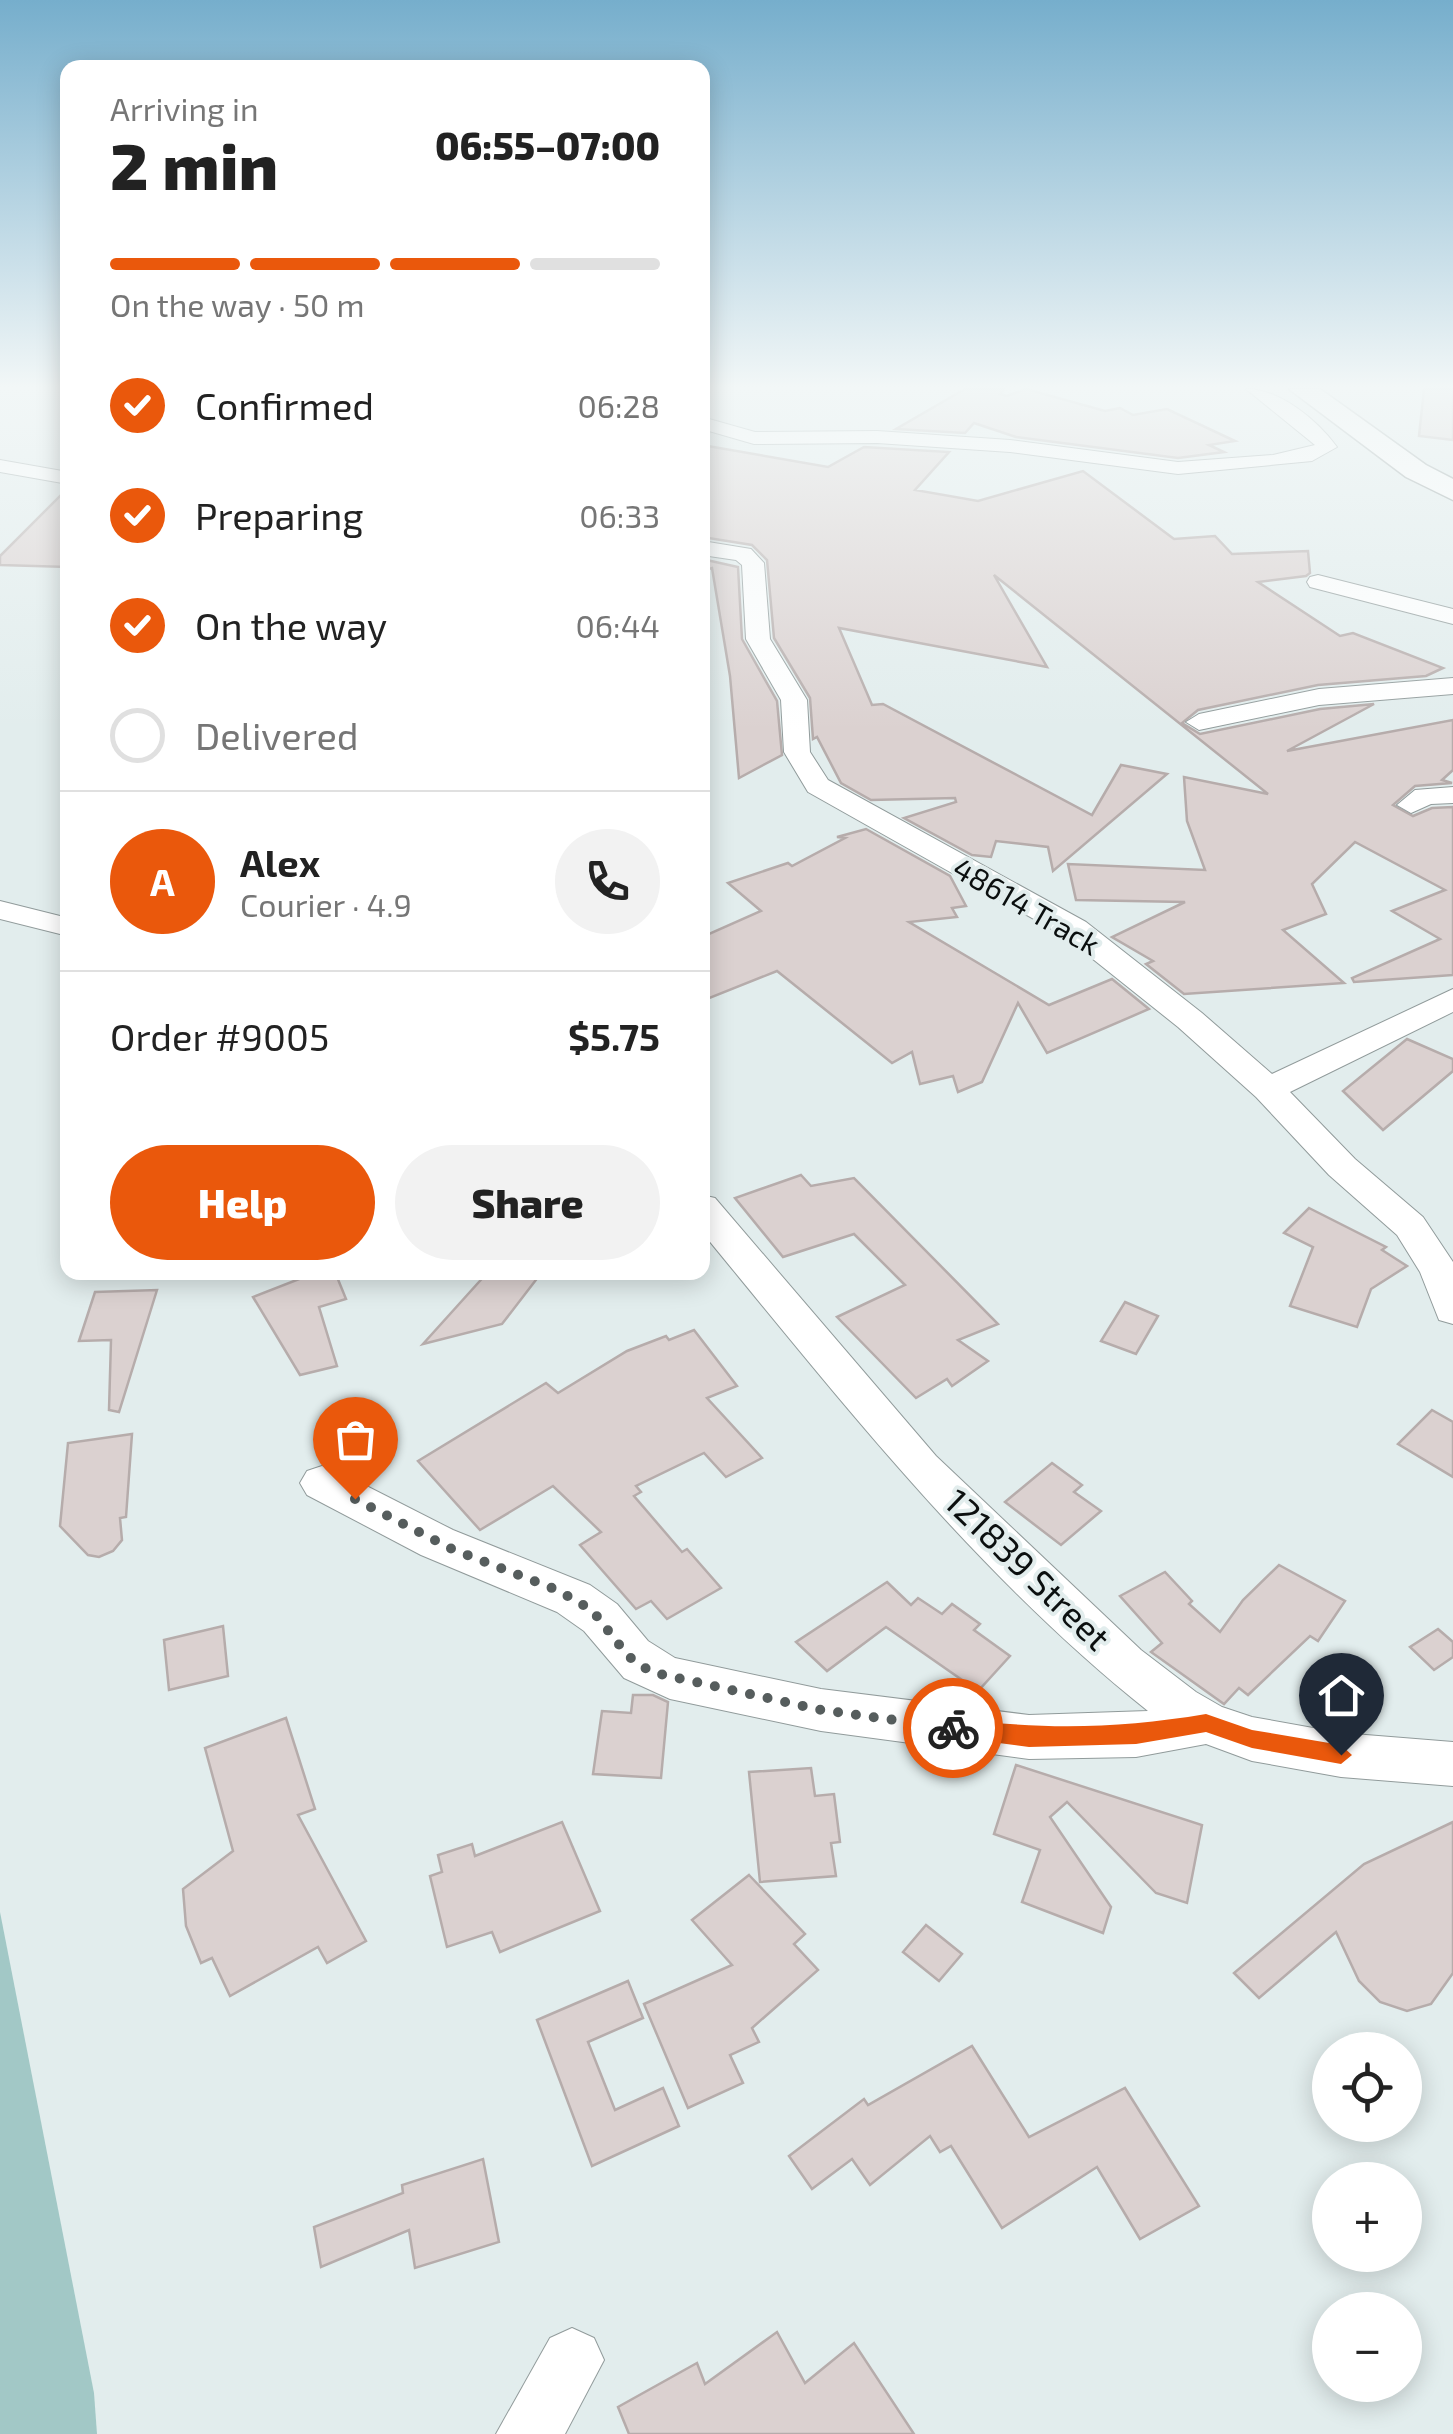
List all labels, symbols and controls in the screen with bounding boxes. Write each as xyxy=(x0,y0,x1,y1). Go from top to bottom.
text: Arriving in xyxy=(110,89,259,127)
text: 06:55–07:00 xyxy=(435,122,660,168)
text: 2 min xyxy=(110,125,278,203)
text: On the way · 50 m xyxy=(110,285,365,323)
icon: check xyxy=(110,378,165,433)
text: Confirmed xyxy=(195,382,374,428)
text: 06:28 xyxy=(577,386,660,424)
icon: check xyxy=(110,488,165,543)
text: Preparing xyxy=(195,492,363,538)
text: 06:33 xyxy=(579,496,660,534)
icon: check xyxy=(110,598,165,653)
text: On the way xyxy=(195,602,387,648)
text: 06:44 xyxy=(575,606,660,644)
text: Delivered xyxy=(195,712,359,758)
button: phone xyxy=(555,829,660,934)
text: Alex xyxy=(240,839,320,885)
street label: 48614 Track xyxy=(947,849,1107,962)
text: A xyxy=(150,858,175,904)
text: Courier · 4.9 xyxy=(240,885,412,923)
text: Order #9005 xyxy=(110,1013,329,1059)
text: $5.75 xyxy=(568,1013,660,1059)
button: Help xyxy=(110,1145,375,1260)
button: Share xyxy=(395,1145,660,1260)
pin xyxy=(313,1397,398,1500)
icon: bag xyxy=(328,1412,383,1467)
street label: 121839 Street xyxy=(937,1479,1120,1658)
pin xyxy=(1299,1653,1384,1756)
icon: home xyxy=(1314,1668,1369,1723)
courier xyxy=(903,1678,1003,1778)
icon: bike xyxy=(926,1701,981,1756)
map controls xyxy=(1312,2032,1422,2402)
button: locate xyxy=(1312,2032,1422,2142)
button: + xyxy=(1312,2162,1422,2272)
button: − xyxy=(1312,2292,1422,2402)

